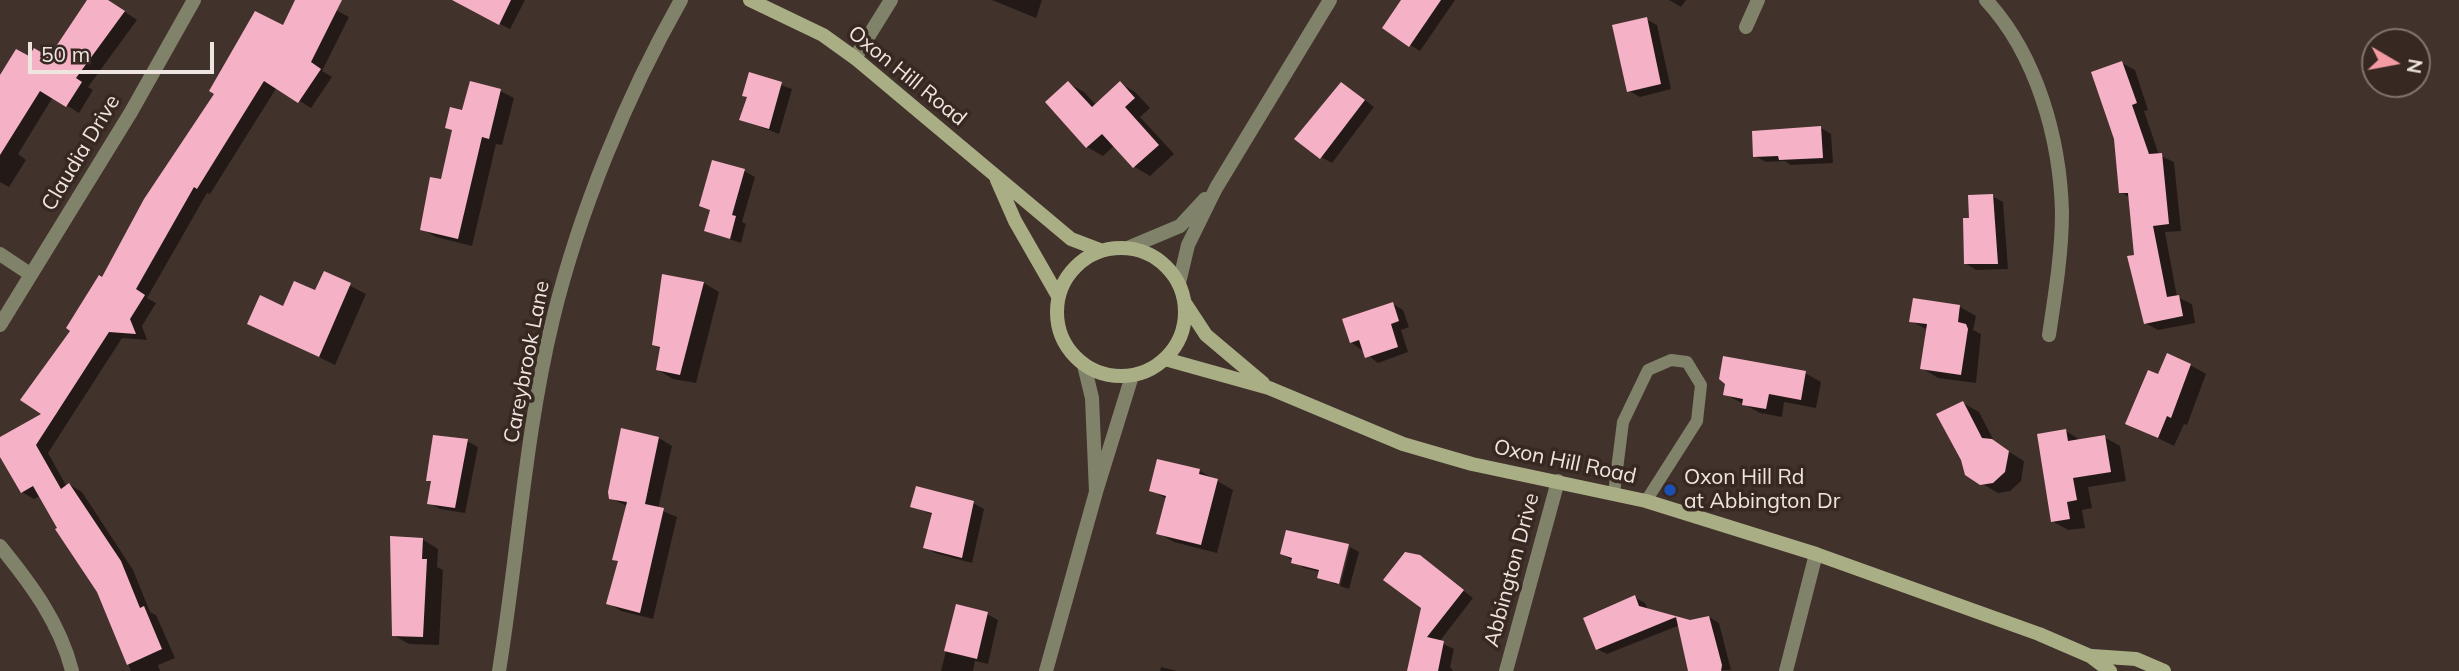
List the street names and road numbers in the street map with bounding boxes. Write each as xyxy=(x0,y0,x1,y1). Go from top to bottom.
street label: Oxon Hill Road xyxy=(843,21,971,131)
street label: Claudia Drive xyxy=(37,91,125,215)
street label: Careybrook Lane xyxy=(499,279,555,445)
street label: Oxon Hill Road xyxy=(1491,435,1639,489)
street label: Abbington Drive xyxy=(1479,490,1545,650)

